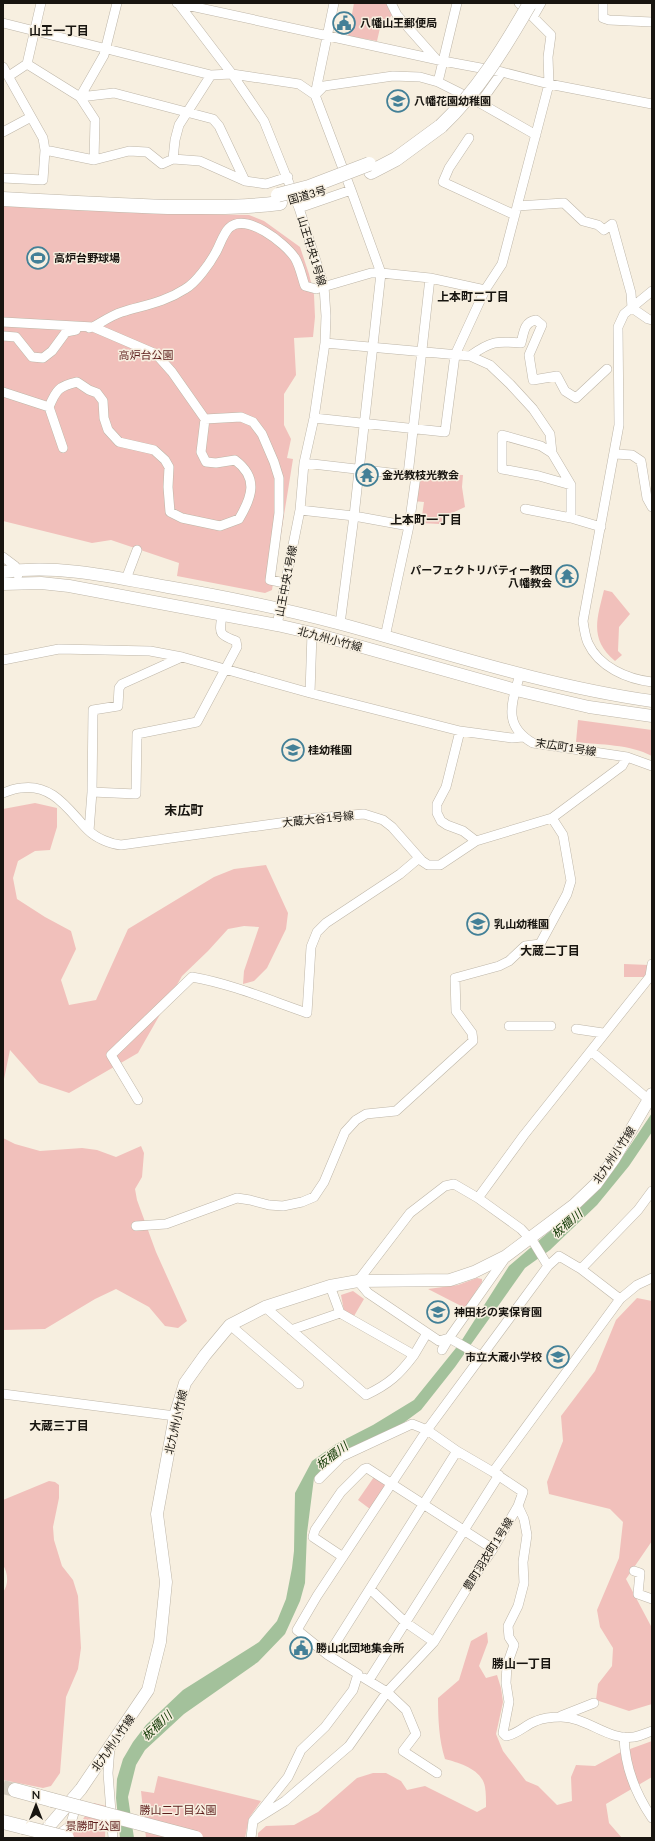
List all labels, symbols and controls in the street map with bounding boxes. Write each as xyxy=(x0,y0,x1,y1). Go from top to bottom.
public building icon: 八幡山王郵便局 xyxy=(331,10,357,36)
place label: 八幡山王郵便局 xyxy=(360,16,437,29)
district label: 山王一丁目 xyxy=(29,23,89,38)
school or university icon: 八幡花園幼稚園 xyxy=(385,88,411,114)
place label: 八幡花園幼稚園 xyxy=(414,94,491,107)
street label: 国道3号 xyxy=(286,183,328,206)
street label: 山王中央1号線 xyxy=(296,214,329,287)
sports icon: 高炉台野球場 xyxy=(25,245,51,271)
place label: 高炉台野球場 xyxy=(54,251,120,264)
district label: 上本町二丁目 xyxy=(437,289,509,304)
park label: 高炉台公園 xyxy=(119,348,174,361)
temple icon: 金光教枝光教会 xyxy=(354,462,380,488)
place label: 金光教枝光教会 xyxy=(382,468,459,481)
district label: 上本町一丁目 xyxy=(390,512,462,527)
street label: 山王中央1号線 xyxy=(272,544,299,618)
place label: パーフェクトリバティー教団 八幡教会 xyxy=(410,563,552,589)
temple icon: パーフェクトリバティー教団 八幡教会 xyxy=(554,563,580,589)
street label: 北九州小竹線 xyxy=(297,624,364,653)
street label: 末広町1号線 xyxy=(535,735,597,758)
school or university icon: 桂幼稚園 xyxy=(280,737,306,763)
place label: 桂幼稚園 xyxy=(308,743,352,756)
district label: 末広町 xyxy=(164,802,204,818)
street label: 大蔵大谷1号線 xyxy=(281,808,355,829)
school or university icon: 乳山幼稚園 xyxy=(465,911,491,937)
place label: 乳山幼稚園 xyxy=(494,917,549,930)
district label: 大蔵二丁目 xyxy=(520,943,580,958)
street label: 北九州小竹線 xyxy=(590,1124,637,1186)
water label: 板櫃川 xyxy=(548,1205,587,1241)
school or university icon: 神田杉の実保育園 xyxy=(425,1299,451,1325)
place label: 神田杉の実保育園 xyxy=(454,1305,542,1318)
school or university icon: 市立大蔵小学校 xyxy=(545,1344,571,1370)
place label: 市立大蔵小学校 xyxy=(465,1350,542,1363)
street label: 北九州小竹線 xyxy=(162,1388,189,1456)
district label: 大蔵三丁目 xyxy=(29,1418,89,1433)
water label: 板櫃川 xyxy=(313,1438,352,1472)
street label: 豊町羽衣町1号線 xyxy=(460,1515,515,1593)
public building icon: 勝山北団地集会所 xyxy=(288,1635,314,1661)
place label: 勝山北団地集会所 xyxy=(316,1641,404,1654)
district label: 勝山一丁目 xyxy=(492,1656,552,1671)
water label: 板櫃川 xyxy=(138,1707,176,1743)
street label: 北九州小竹線 xyxy=(88,1712,137,1773)
north arrow xyxy=(16,1785,56,1825)
text: N xyxy=(32,1788,40,1801)
park label: 勝山二丁目公園 xyxy=(140,1803,217,1816)
park label: 景勝町公園 xyxy=(66,1819,121,1832)

